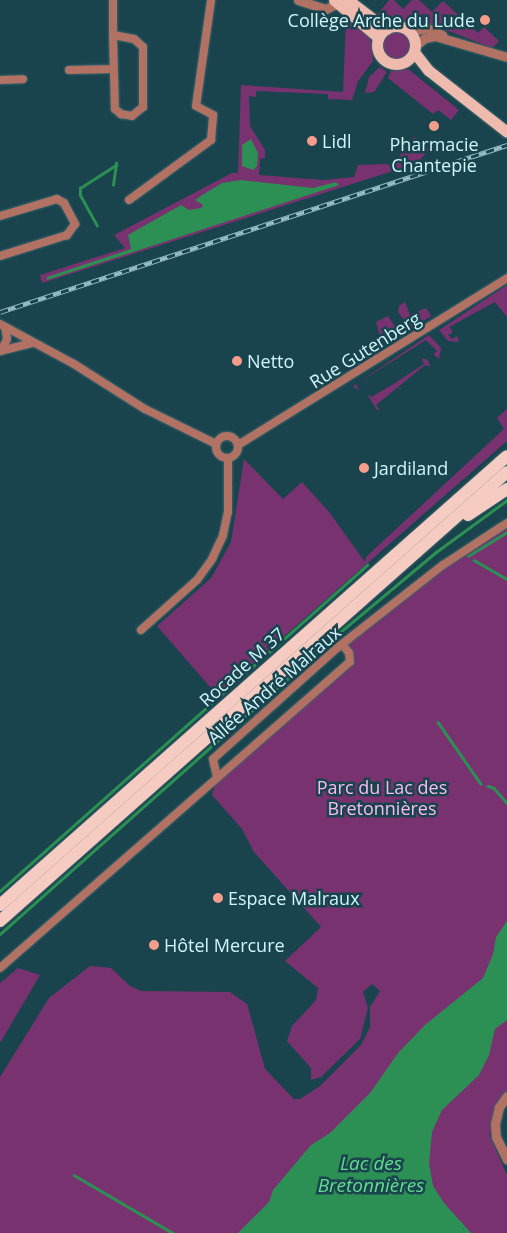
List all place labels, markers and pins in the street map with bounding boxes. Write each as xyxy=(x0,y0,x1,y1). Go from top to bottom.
place label: Collège Arche du Lude xyxy=(288,9,475,31)
marker: Collège Arche du Lude xyxy=(479,14,491,26)
marker: Pharmacie Chantepie xyxy=(428,120,440,132)
place label: Lidl xyxy=(322,130,351,152)
place label: Pharmacie Chantepie xyxy=(389,134,479,176)
marker: Lidl xyxy=(306,135,318,147)
place label: Netto xyxy=(247,350,294,372)
marker: Netto xyxy=(231,355,243,367)
place label: Jardiland xyxy=(374,457,448,479)
marker: Jardiland xyxy=(358,462,370,474)
place label: Espace Malraux xyxy=(228,887,360,909)
marker: Espace Malraux xyxy=(212,892,224,904)
place label: Hôtel Mercure xyxy=(164,934,285,956)
marker: Hôtel Mercure xyxy=(148,939,160,951)

